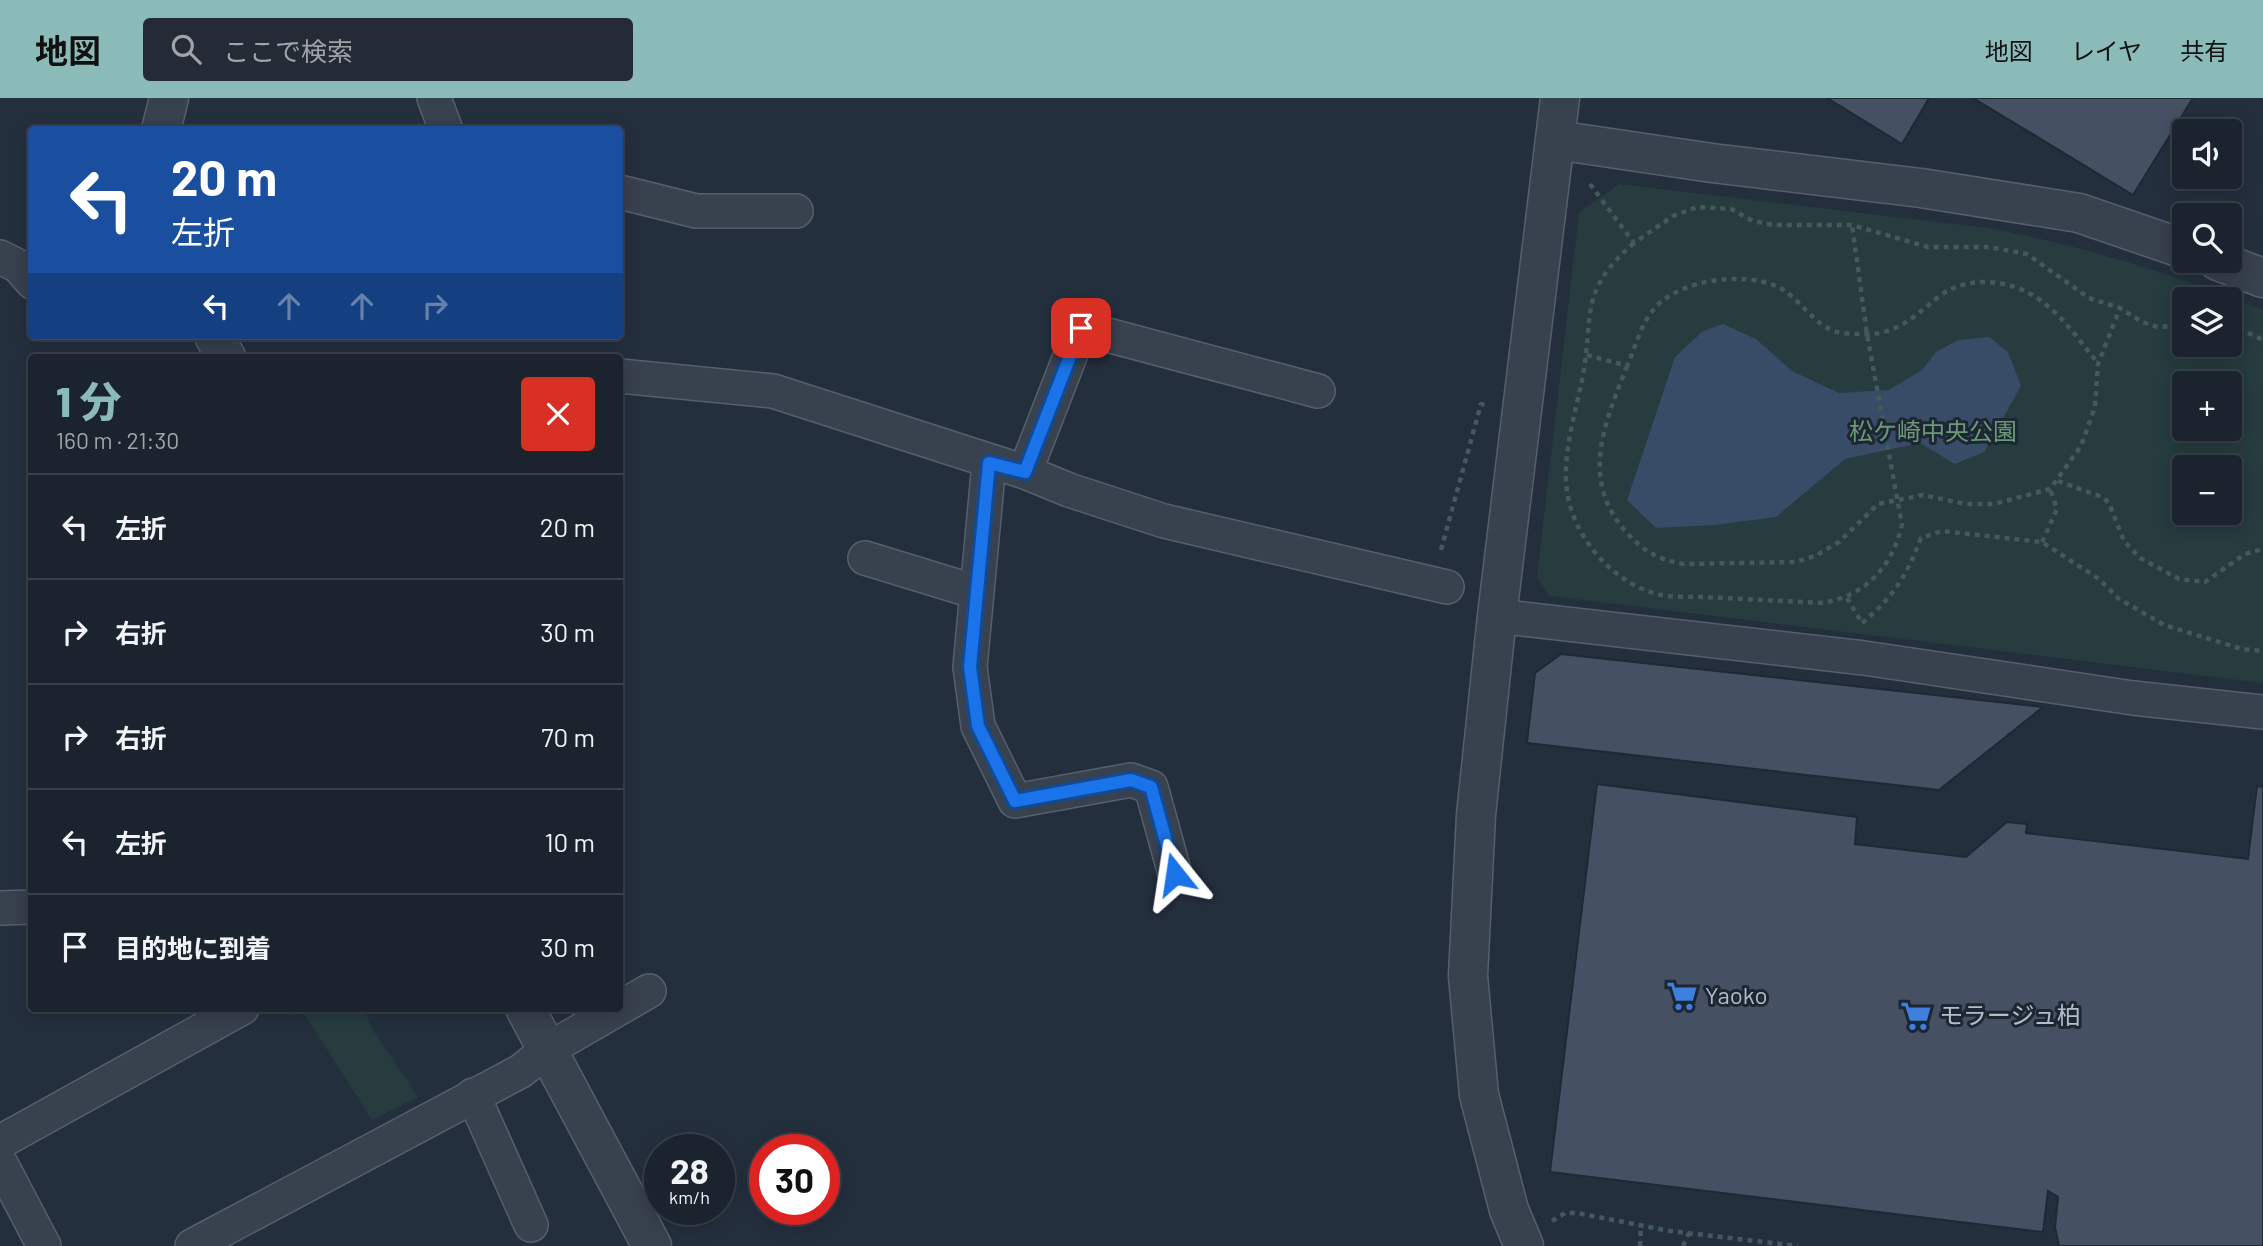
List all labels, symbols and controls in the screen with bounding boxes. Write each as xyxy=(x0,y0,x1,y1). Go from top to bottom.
search box xyxy=(143,18,633,81)
text: 地図 xyxy=(35,30,101,70)
icon: search xyxy=(167,30,205,68)
text: ここで検索 xyxy=(223,35,353,66)
text: 地図 xyxy=(1985,36,2033,65)
text: レイヤ xyxy=(2071,36,2142,65)
text: 共有 xyxy=(2180,36,2228,65)
map controls xyxy=(2172,119,2242,525)
button: sound xyxy=(2172,119,2242,189)
text: 20 m xyxy=(171,147,277,206)
icon: left xyxy=(56,154,147,245)
button: search xyxy=(2172,203,2242,273)
text: 左折 xyxy=(171,212,235,250)
icon: left xyxy=(197,287,235,325)
icon: ahead xyxy=(270,287,308,325)
icon: ahead xyxy=(343,287,381,325)
icon: right xyxy=(416,287,454,325)
button: layers xyxy=(2172,287,2242,357)
pin xyxy=(1051,298,1111,358)
icon: arrive xyxy=(1062,309,1100,347)
button: + xyxy=(2172,371,2242,441)
text: 1 分 xyxy=(56,375,121,425)
button: close xyxy=(521,377,595,451)
park label: 松ケ崎中央公園 xyxy=(1849,416,2017,445)
text: 160 m · 21:30 xyxy=(56,426,179,454)
button: − xyxy=(2172,455,2242,525)
icon: left xyxy=(56,508,94,546)
text: 20 m xyxy=(540,511,595,542)
text: 左折 xyxy=(115,512,167,543)
icon: right xyxy=(56,613,94,651)
text: 30 m xyxy=(540,616,595,647)
text: 右折 xyxy=(115,617,167,648)
icon: right xyxy=(56,718,94,756)
text: 70 m xyxy=(541,721,595,752)
text: 右折 xyxy=(115,722,167,753)
icon: left xyxy=(56,823,94,861)
text: 10 m xyxy=(545,826,595,857)
text: 左折 xyxy=(115,827,167,858)
position arrow xyxy=(1138,837,1212,911)
icon: arrive xyxy=(56,928,94,966)
text: 30 m xyxy=(540,931,595,962)
text: 目的地に到着 xyxy=(115,932,271,963)
supermarket icon: Yaoko xyxy=(1665,979,1699,1013)
place label: Yaoko xyxy=(1705,980,1768,1009)
supermarket icon: モラージュ柏 xyxy=(1899,999,1933,1033)
place label: モラージュ柏 xyxy=(1939,1000,2081,1029)
speed limit sign: 30 xyxy=(749,1134,840,1225)
text: 28 xyxy=(670,1149,709,1191)
text: km/h xyxy=(669,1186,710,1208)

